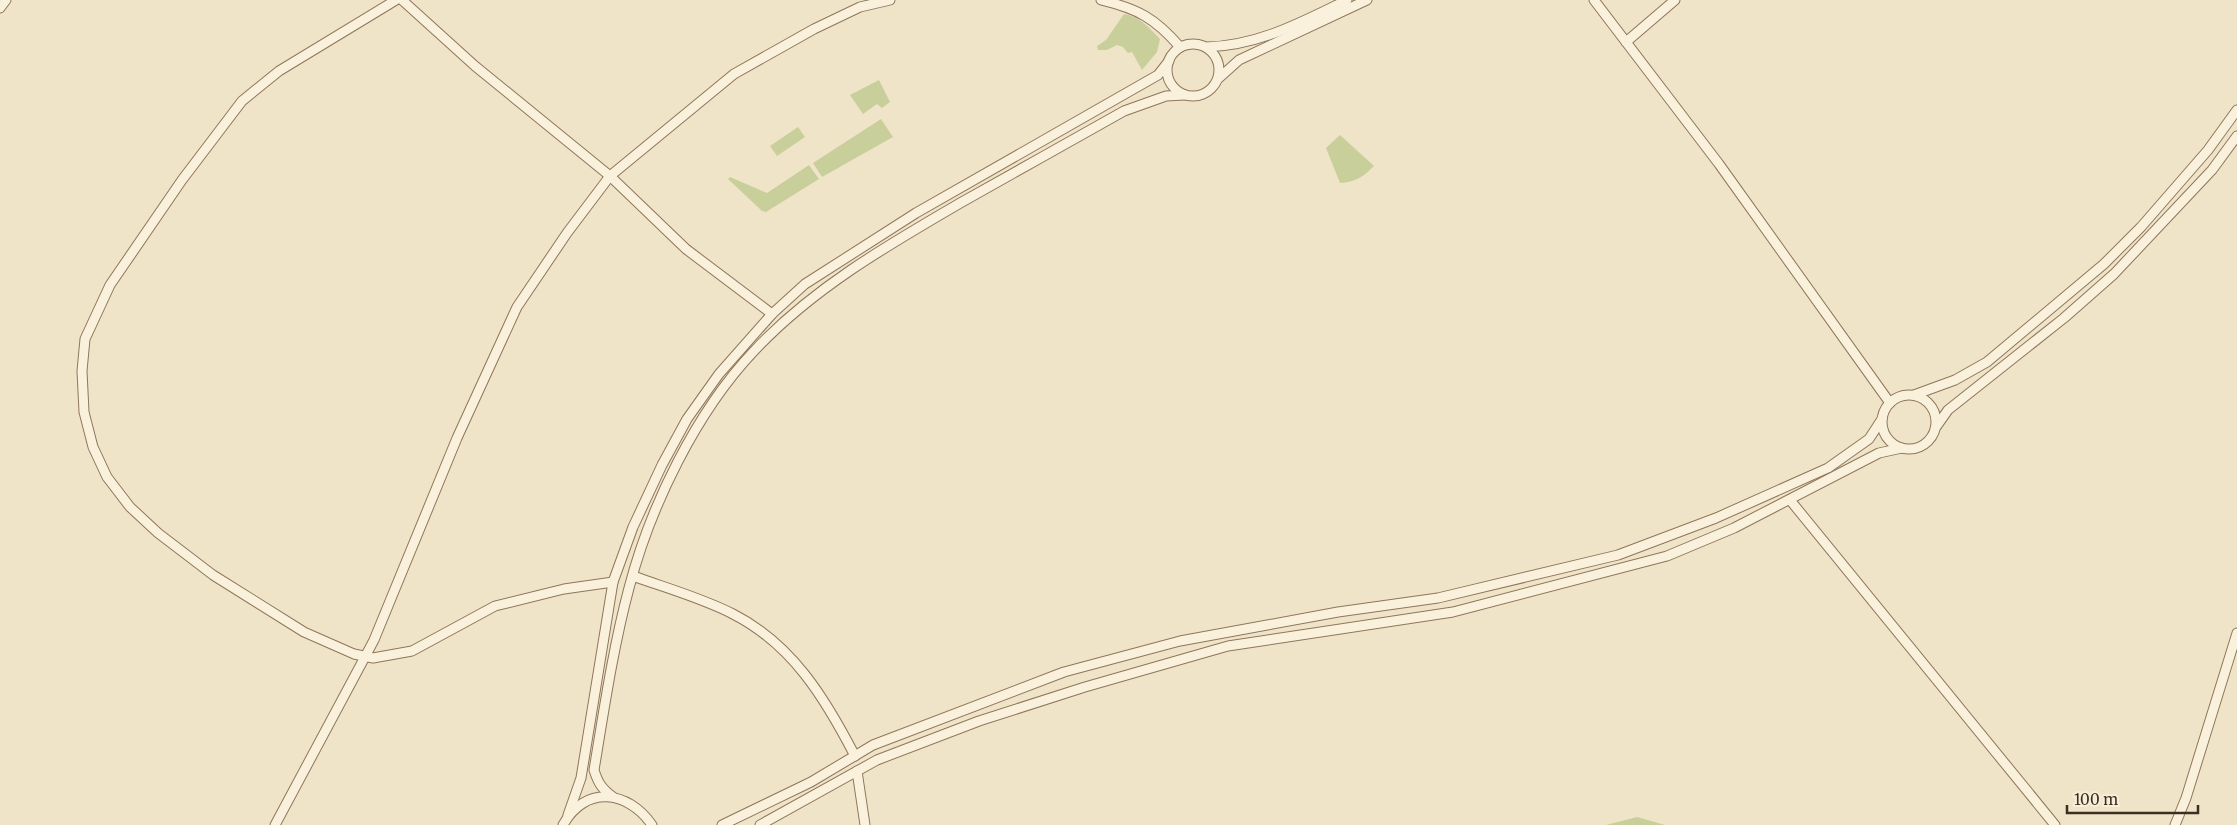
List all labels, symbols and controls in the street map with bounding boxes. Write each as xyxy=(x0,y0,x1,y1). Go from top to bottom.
scale bar xyxy=(2067,782,2198,814)
text: 100 m xyxy=(2074,790,2118,809)

